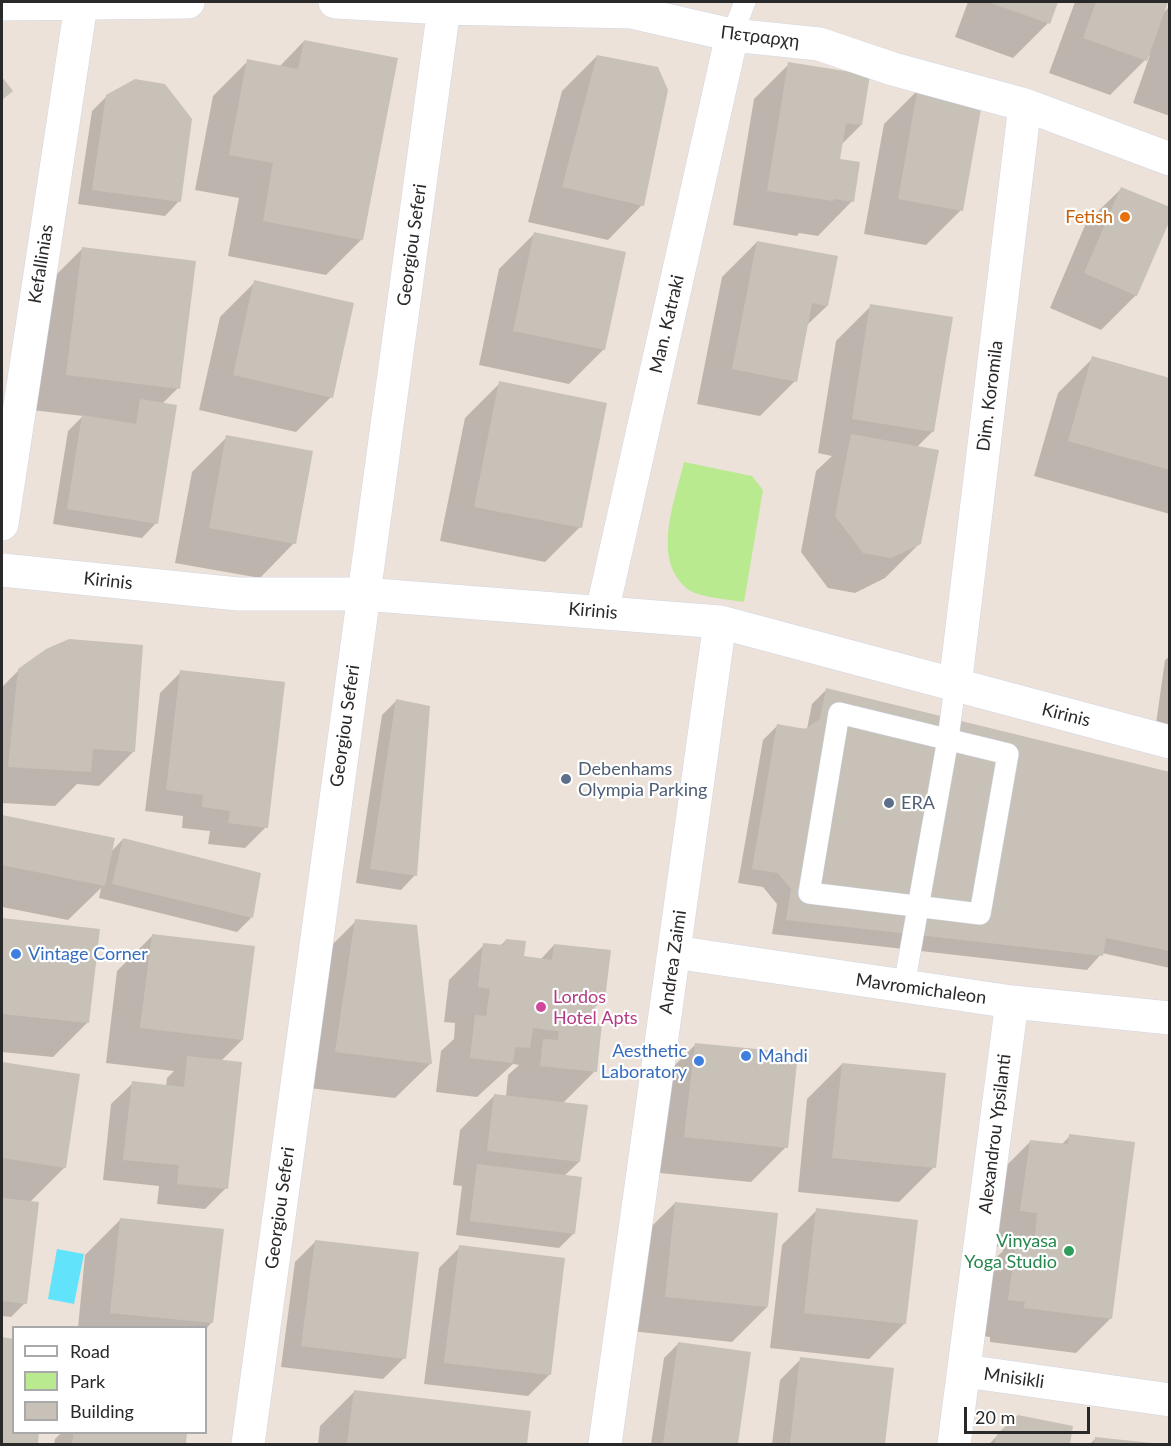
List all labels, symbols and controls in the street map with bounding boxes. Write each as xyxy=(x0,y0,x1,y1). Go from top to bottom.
street label: Πετραρχη xyxy=(719,21,801,53)
street label: Georgiou Seferi xyxy=(393,183,431,307)
place label: Fetish xyxy=(1065,206,1113,228)
marker: Fetish xyxy=(1118,210,1132,224)
street label: Kefallinias xyxy=(24,223,58,305)
street label: Man. Katraki xyxy=(645,273,689,375)
street label: Dim. Koromila xyxy=(972,339,1008,453)
street label: Kirinis xyxy=(82,568,134,594)
street label: Kirinis xyxy=(568,598,618,624)
street label: Georgiou Seferi xyxy=(326,664,364,788)
street label: Kirinis xyxy=(1039,699,1093,731)
place label: Debenhams Olympia Parking xyxy=(578,758,707,800)
marker: Debenhams Olympia Parking xyxy=(559,772,573,786)
place label: ERA xyxy=(901,792,935,814)
marker: ERA xyxy=(882,796,896,810)
street label: Andrea Zaimi xyxy=(655,909,691,1015)
place label: Vintage Corner xyxy=(28,943,148,965)
marker: Vintage Corner xyxy=(9,947,23,961)
street label: Mavromichaleon xyxy=(854,969,988,1009)
place label: Lordos Hotel Apts xyxy=(553,986,638,1028)
marker: Lordos Hotel Apts xyxy=(534,1000,548,1014)
place label: Aesthetic Laboratory xyxy=(601,1040,687,1082)
place label: Mahdi xyxy=(758,1045,808,1067)
marker: Mahdi xyxy=(739,1049,753,1063)
street label: Alexandrou Ypsilanti xyxy=(974,1053,1016,1215)
marker: Aesthetic Laboratory xyxy=(692,1054,706,1068)
street label: Georgiou Seferi xyxy=(261,1146,299,1270)
place label: Vinyasa Yoga Studio xyxy=(964,1230,1057,1272)
marker: Vinyasa Yoga Studio xyxy=(1062,1244,1076,1258)
legend xyxy=(12,1326,207,1434)
text: Road xyxy=(70,1340,110,1362)
street label: Mnisikli xyxy=(982,1363,1046,1393)
text: Park xyxy=(70,1370,105,1392)
scale bar xyxy=(967,1395,1093,1433)
text: Building xyxy=(70,1400,134,1422)
text: 20 m xyxy=(975,1406,1015,1428)

